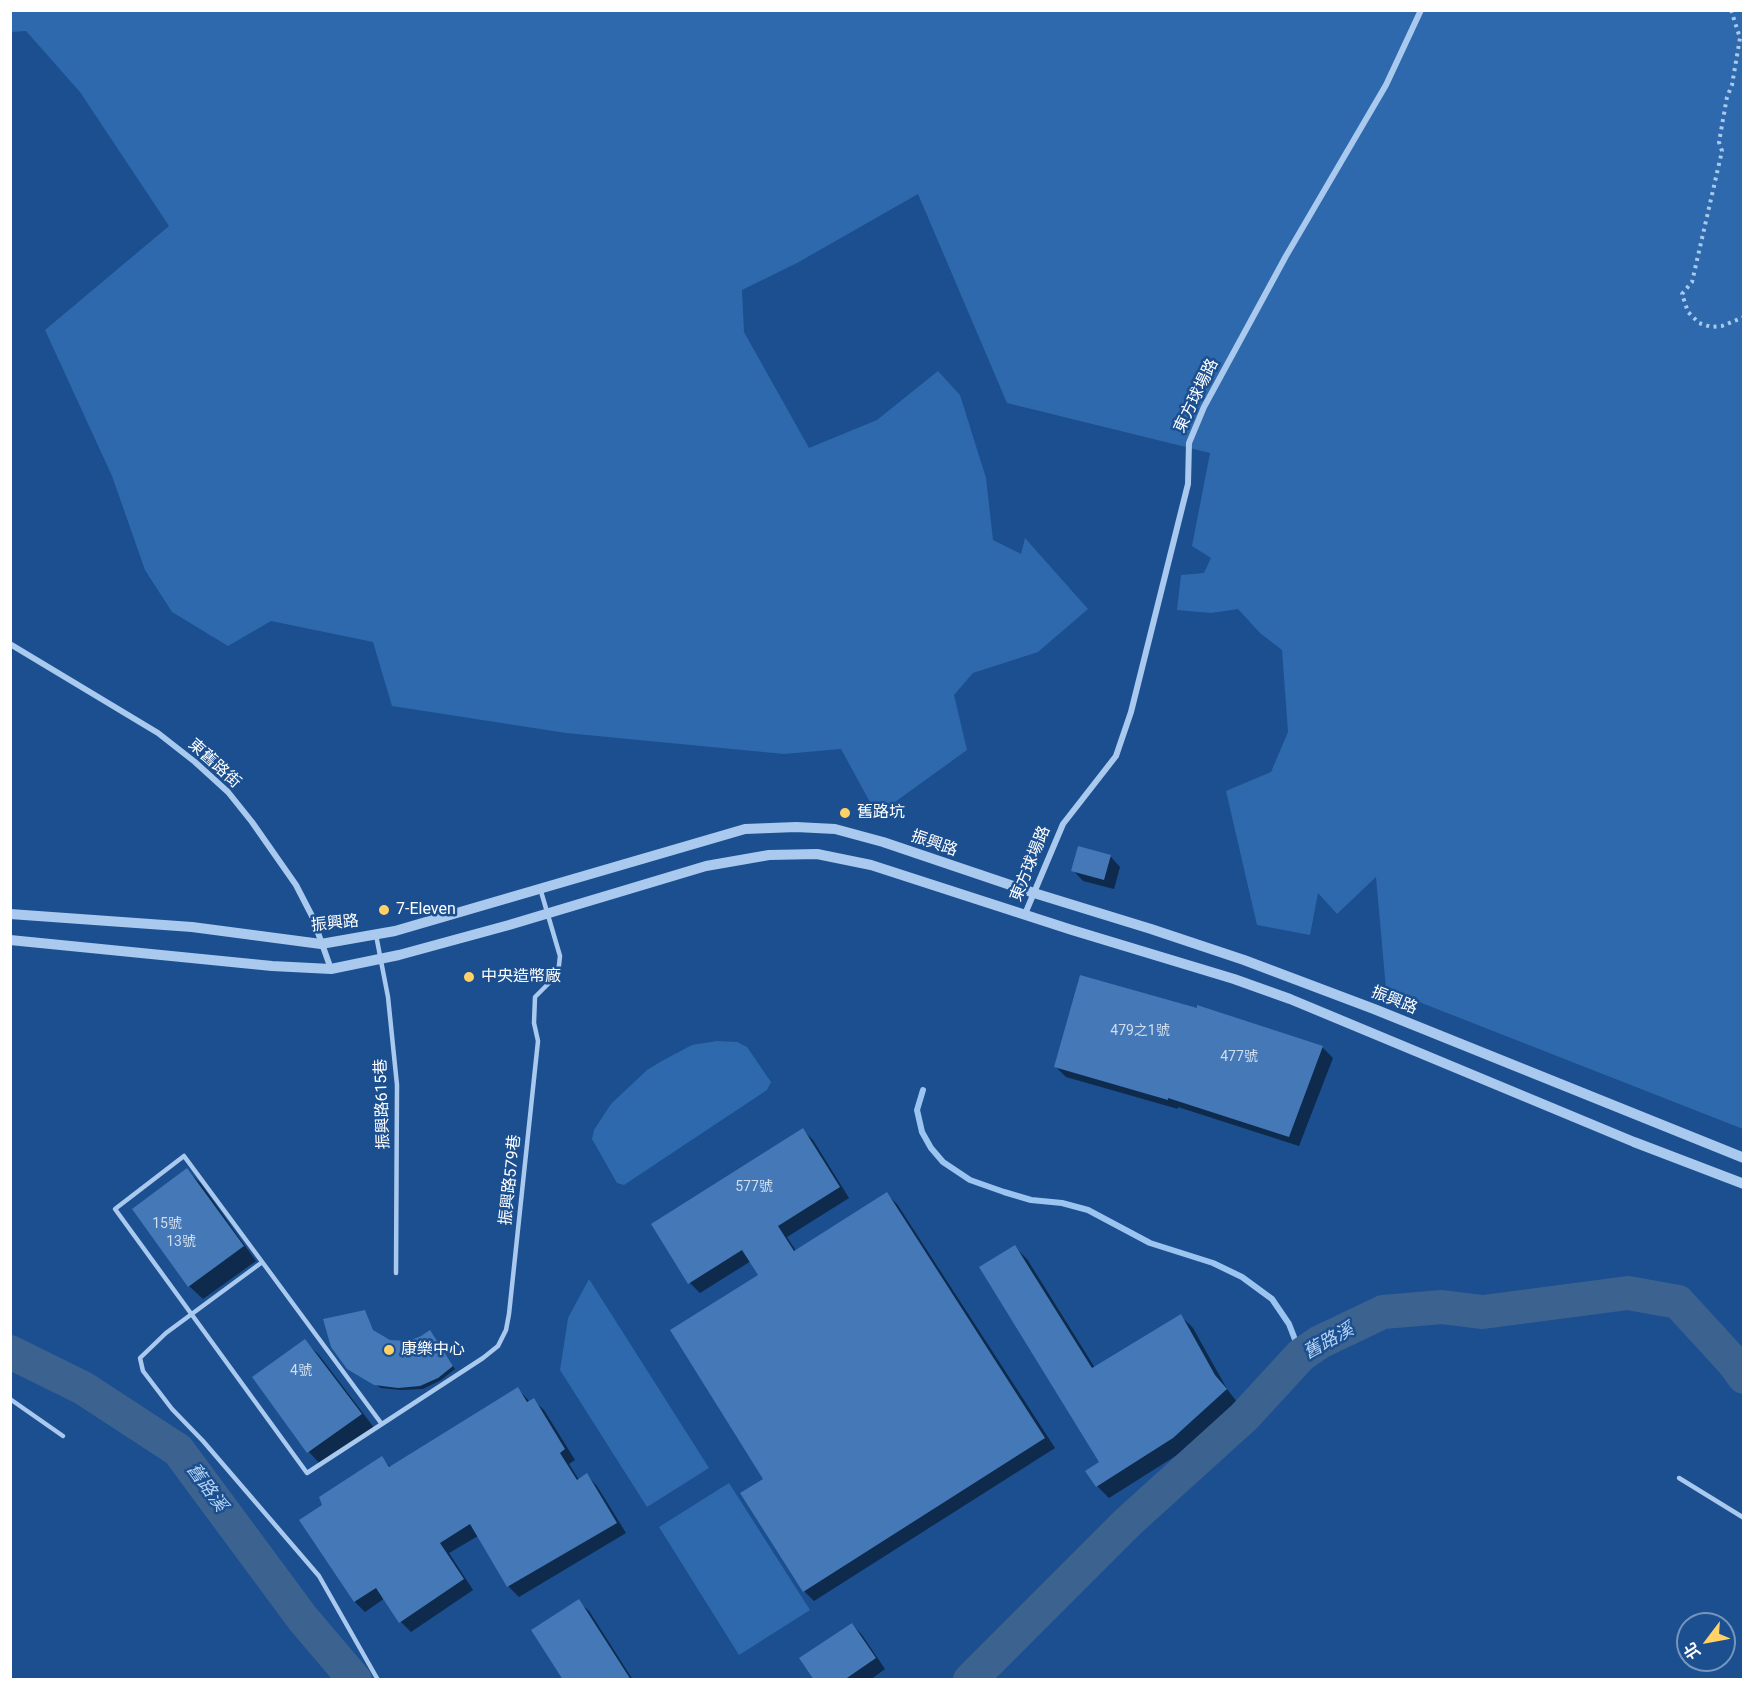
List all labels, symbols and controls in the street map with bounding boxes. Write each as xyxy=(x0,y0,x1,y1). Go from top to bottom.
street label: 東方球場路 xyxy=(1171,356,1223,436)
street label: 東舊路街 xyxy=(184,735,244,793)
place label: 舊路坑 xyxy=(857,803,905,823)
marker: 舊路坑 xyxy=(838,806,852,820)
street label: 東方球場路 xyxy=(1007,823,1055,905)
street label: 振興路 xyxy=(908,827,960,861)
place label: 7-Eleven xyxy=(396,900,456,920)
marker: 7-Eleven xyxy=(377,903,391,917)
street label: 振興路 xyxy=(310,912,360,936)
place label: 中央造幣廠 xyxy=(481,967,561,987)
marker: 中央造幣廠 xyxy=(462,970,476,984)
street label: 振興路 xyxy=(1368,983,1420,1019)
house number: 479之1號 xyxy=(1110,1023,1170,1039)
house number: 477號 xyxy=(1220,1049,1258,1065)
street label: 振興路615巷 xyxy=(372,1058,394,1150)
street label: 振興路579巷 xyxy=(497,1134,525,1226)
house number: 577號 xyxy=(735,1179,773,1195)
house number: 15號 xyxy=(152,1216,182,1232)
house number: 13號 xyxy=(166,1234,196,1250)
water label: 舊路溪 xyxy=(1300,1319,1358,1365)
place label: 康樂中心 xyxy=(401,1340,465,1360)
marker: 康樂中心 xyxy=(382,1343,396,1357)
house number: 4號 xyxy=(290,1363,312,1379)
water label: 舊路溪 xyxy=(181,1460,231,1516)
north arrow xyxy=(1676,1612,1736,1672)
text: 北 xyxy=(1680,1639,1704,1663)

